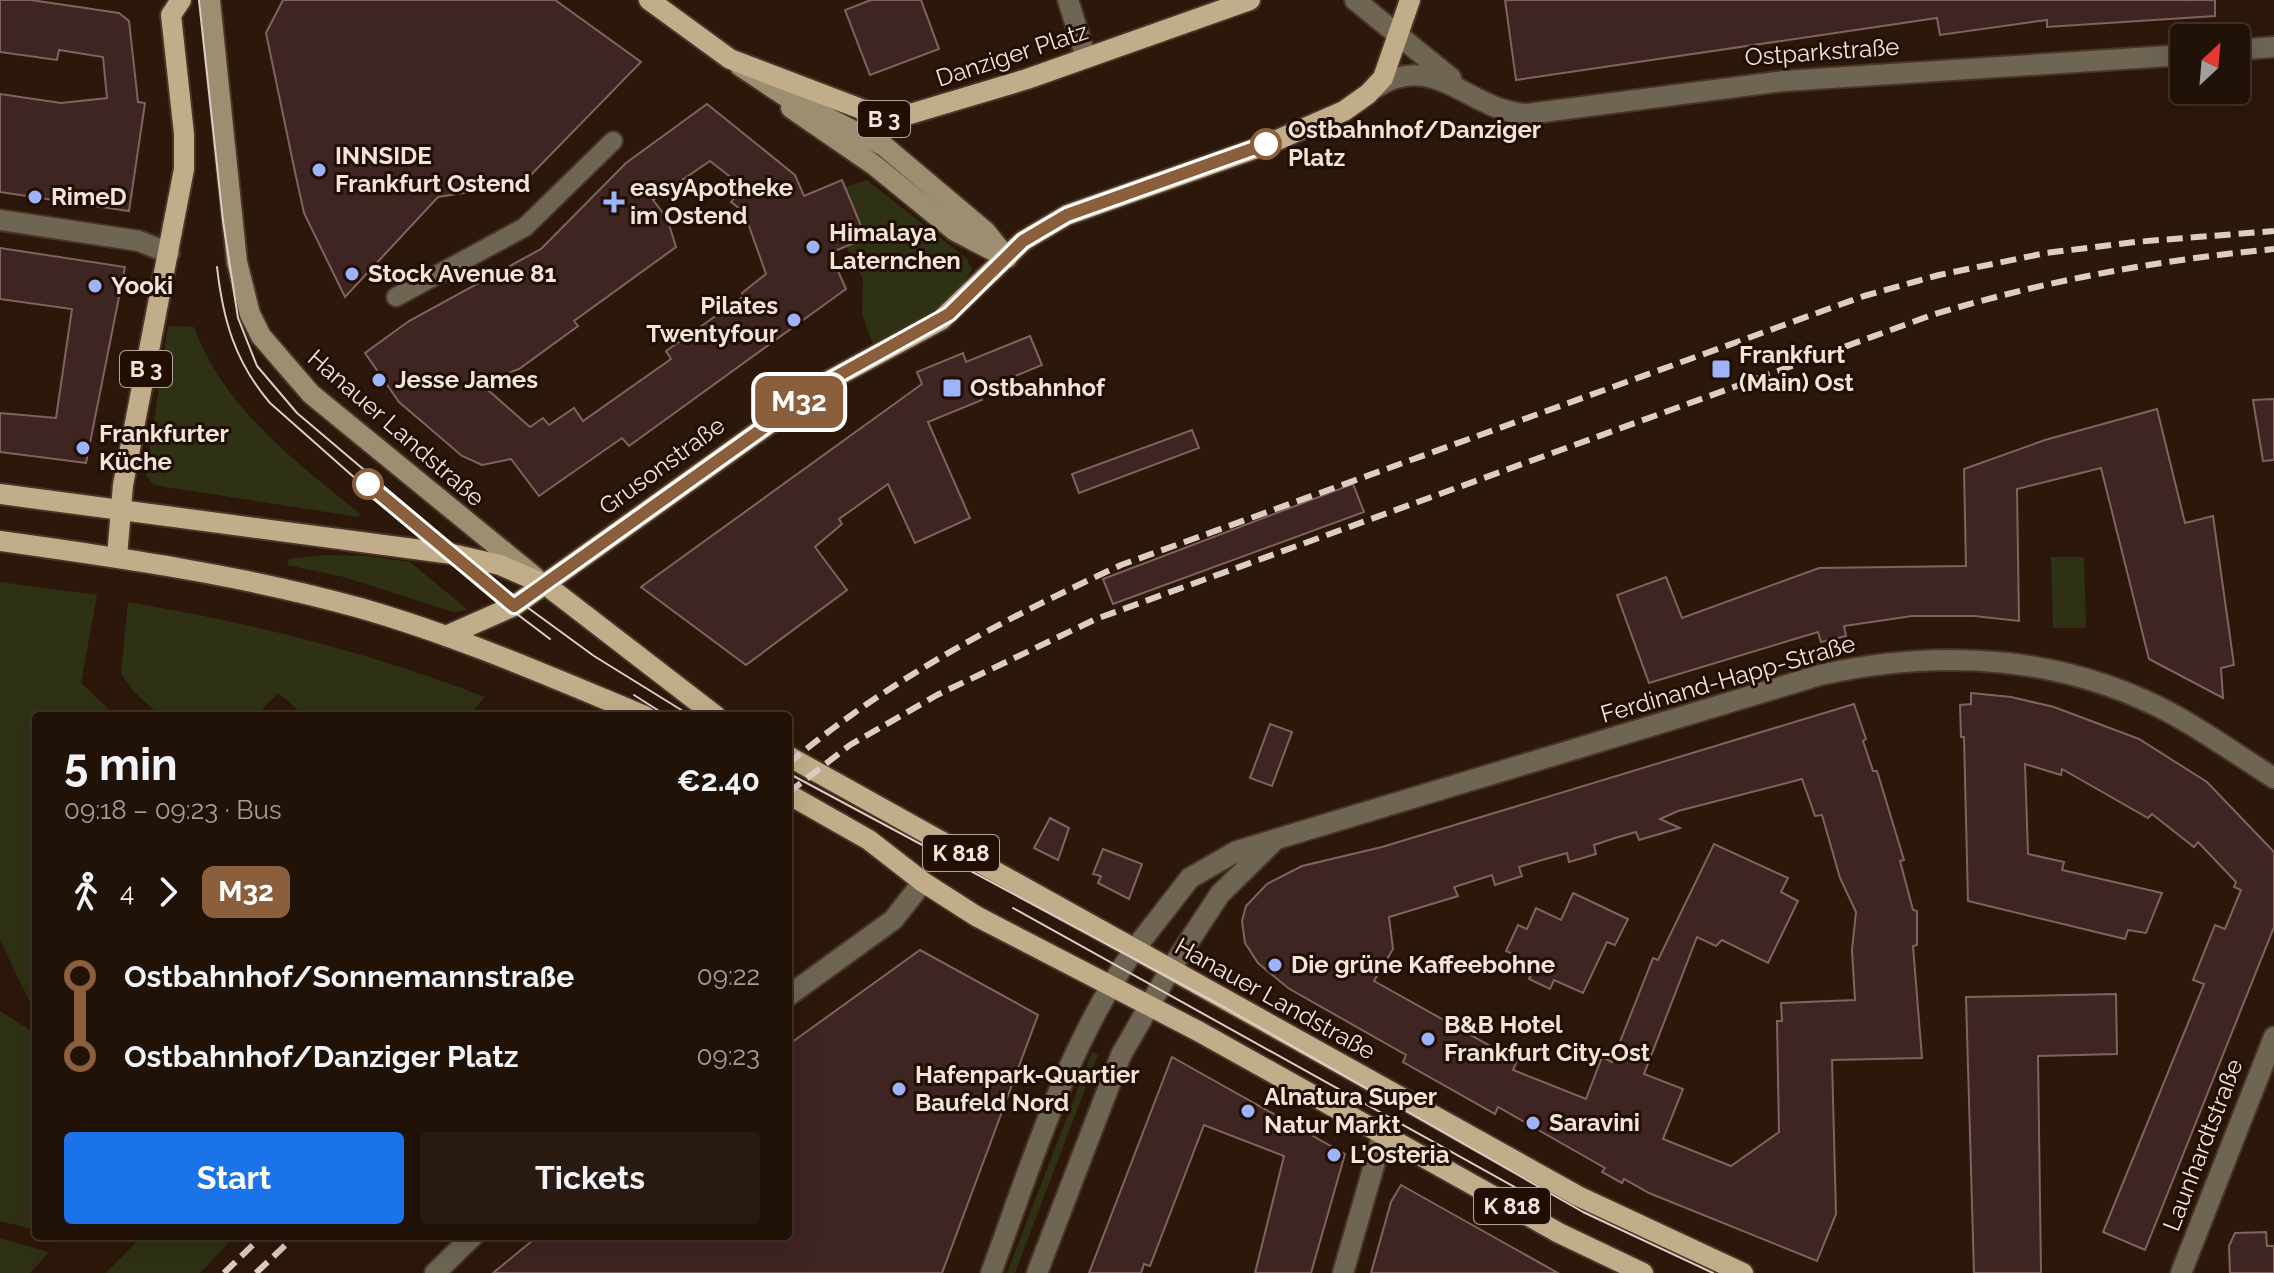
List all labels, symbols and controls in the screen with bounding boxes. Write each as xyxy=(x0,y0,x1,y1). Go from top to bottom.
street label: Danziger Platz xyxy=(932,16,1092,93)
north arrow xyxy=(2170,24,2250,104)
map controls xyxy=(2170,24,2250,104)
street label: Ostparkstraße xyxy=(1744,32,1900,71)
road number: B 3 xyxy=(858,101,910,137)
place label: Ostbahnhof/Danziger Platz xyxy=(1288,115,1541,172)
marker: Ostbahnhof/Danziger Platz xyxy=(1251,129,1281,159)
place label: INNSIDE Frankfurt Ostend xyxy=(335,141,530,198)
marker: INNSIDE Frankfurt Ostend xyxy=(310,161,328,179)
place label: easyApotheke im Ostend xyxy=(630,173,793,230)
place label: RimeD xyxy=(51,182,127,211)
marker: RimeD xyxy=(26,188,44,206)
marker: easyApotheke im Ostend xyxy=(605,193,623,211)
place label: Himalaya Laternchen xyxy=(829,218,961,275)
marker: Himalaya Laternchen xyxy=(804,238,822,256)
place label: Stock Avenue 81 xyxy=(368,259,556,288)
marker: Stock Avenue 81 xyxy=(343,265,361,283)
place label: Yooki xyxy=(111,271,173,300)
marker: Yooki xyxy=(86,277,104,295)
place label: Pilates Twentyfour xyxy=(646,291,778,348)
marker: Pilates Twentyfour xyxy=(785,311,803,329)
place label: Frankfurt (Main) Ost xyxy=(1739,340,1854,397)
street label: Hanauer Landstraße xyxy=(302,343,491,512)
road number: B 3 xyxy=(120,351,172,387)
marker: Frankfurt (Main) Ost xyxy=(1710,358,1732,380)
place label: Jesse James xyxy=(395,365,538,394)
marker: Jesse James xyxy=(370,371,388,389)
place label: Ostbahnhof xyxy=(970,373,1106,402)
line badge: M32 xyxy=(753,376,845,428)
marker: Ostbahnhof xyxy=(941,377,963,399)
text: M32 xyxy=(771,385,827,418)
street label: Grusonstraße xyxy=(593,410,730,521)
place label: Frankfurter Küche xyxy=(99,419,229,476)
marker: Frankfurter Küche xyxy=(74,439,92,457)
unlabelled marker xyxy=(353,469,383,499)
street label: Ferdinand-Happ-Straße xyxy=(1597,628,1858,729)
text: 5 min xyxy=(64,739,178,790)
text: €2.40 xyxy=(677,763,760,798)
text: 09:18 – 09:23 · Bus xyxy=(64,795,282,825)
road number: K 818 xyxy=(923,835,999,871)
icon: walk xyxy=(64,870,108,914)
icon: forward xyxy=(146,870,190,914)
text: M32 xyxy=(218,875,274,908)
text: 4 xyxy=(120,877,134,907)
street label: Hanauer Landstraße xyxy=(1170,931,1380,1066)
place label: Die grüne Kaffeebohne xyxy=(1291,950,1555,979)
marker: Die grüne Kaffeebohne xyxy=(1266,956,1284,974)
text: Ostbahnhof/Sonnemannstraße xyxy=(124,959,574,994)
text: 09:22 xyxy=(697,961,760,991)
place label: B&B Hotel Frankfurt City-Ost xyxy=(1444,1010,1650,1067)
marker: B&B Hotel Frankfurt City-Ost xyxy=(1419,1030,1437,1048)
text: Ostbahnhof/Danziger Platz xyxy=(124,1039,518,1074)
text: 09:23 xyxy=(697,1041,760,1071)
street label: Launhardtstraße xyxy=(2156,1055,2249,1235)
place label: Hafenpark-Quartier Baufeld Nord xyxy=(915,1060,1140,1117)
marker: Hafenpark-Quartier Baufeld Nord xyxy=(890,1080,908,1098)
place label: Alnatura Super Natur Markt xyxy=(1264,1082,1437,1139)
marker: Alnatura Super Natur Markt xyxy=(1239,1102,1257,1120)
place label: Saravini xyxy=(1549,1108,1640,1137)
marker: Saravini xyxy=(1524,1114,1542,1132)
button: Start xyxy=(64,1132,404,1224)
button: Tickets xyxy=(420,1132,760,1224)
place label: L'Osteria xyxy=(1350,1140,1450,1169)
marker: L'Osteria xyxy=(1325,1146,1343,1164)
road number: K 818 xyxy=(1474,1188,1550,1224)

